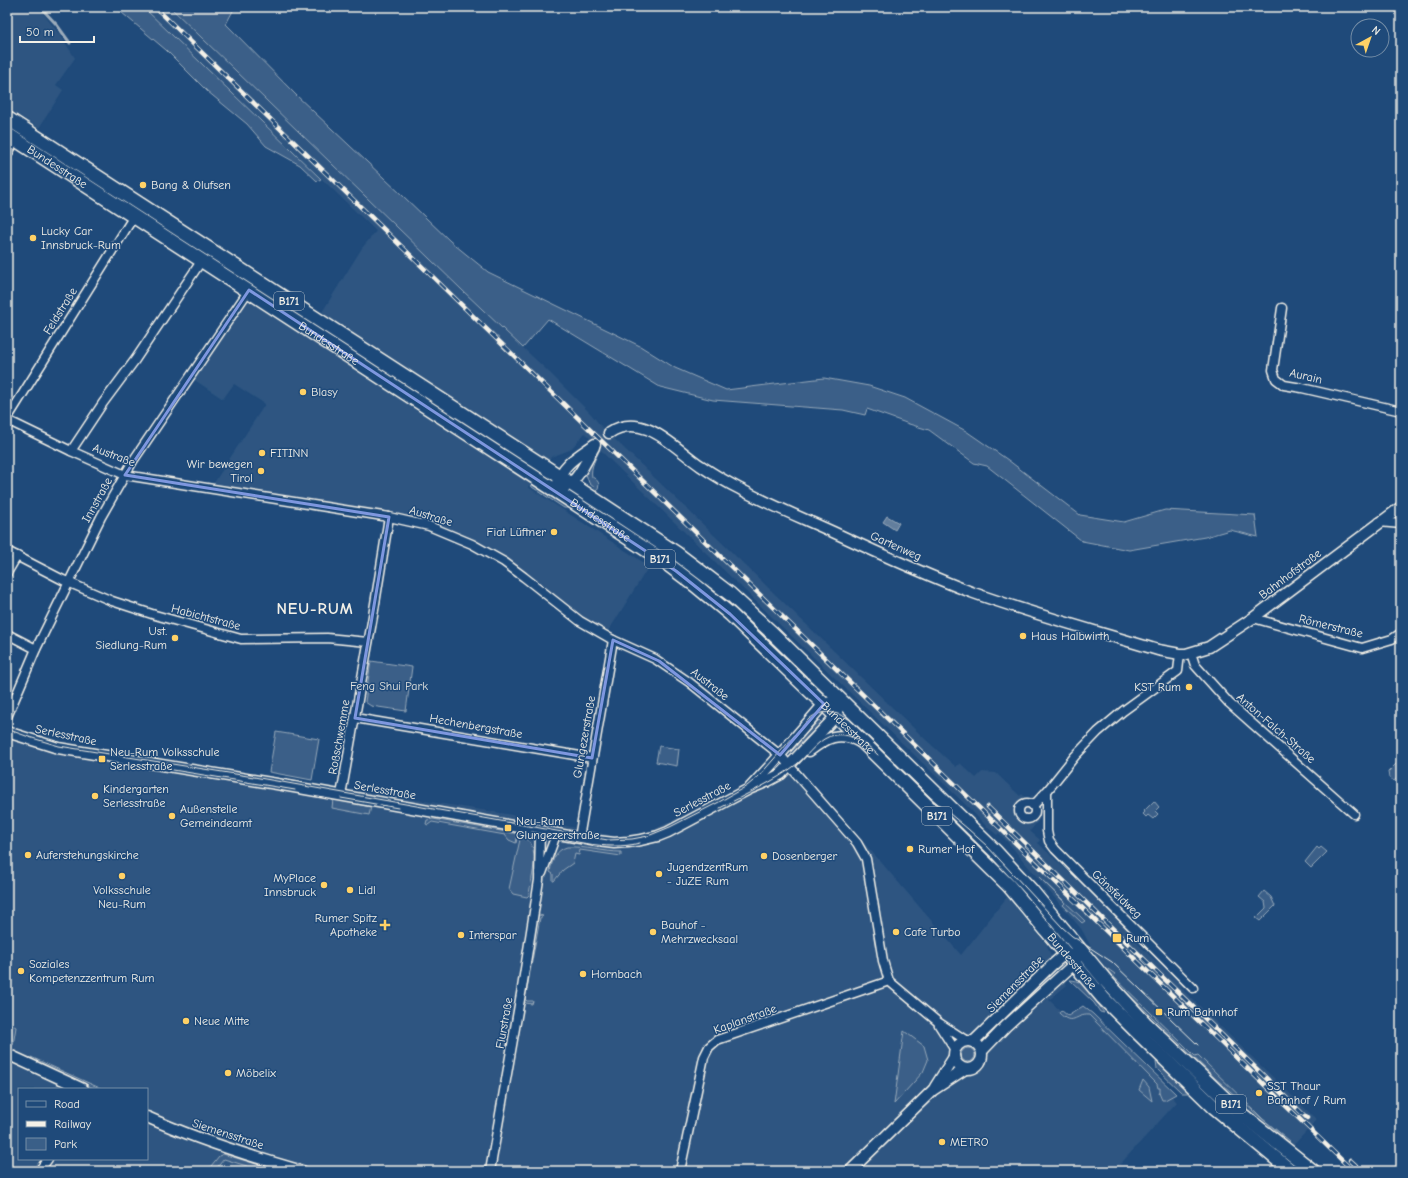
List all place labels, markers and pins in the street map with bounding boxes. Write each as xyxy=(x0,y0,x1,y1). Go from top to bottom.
place label: Bang & Olufsen xyxy=(151,178,231,192)
marker: Bang & Olufsen xyxy=(138,180,148,190)
place label: Lucky Car Innsbruck-Rum xyxy=(41,224,121,252)
marker: Lucky Car Innsbruck-Rum xyxy=(28,233,38,243)
place label: Blasy xyxy=(311,385,338,399)
marker: Blasy xyxy=(298,387,308,397)
place label: FITINN xyxy=(270,446,308,460)
marker: FITINN xyxy=(257,448,267,458)
place label: Wir bewegen Tirol xyxy=(187,457,253,485)
marker: Wir bewegen Tirol xyxy=(256,466,266,476)
place label: Fiat Lüftner xyxy=(487,525,546,539)
marker: Fiat Lüftner xyxy=(549,527,559,537)
place label: Ust. Siedlung-Rum xyxy=(95,624,167,652)
place label: Haus Halbwirth xyxy=(1031,629,1109,643)
marker: Haus Halbwirth xyxy=(1018,631,1028,641)
marker: Ust. Siedlung-Rum xyxy=(170,633,180,643)
place label: KST Rum xyxy=(1134,680,1181,694)
marker: KST Rum xyxy=(1184,682,1194,692)
place label: Neu-Rum Volksschule Serlesstraße xyxy=(110,745,220,773)
marker: Neu-Rum Volksschule Serlesstraße xyxy=(97,754,107,764)
place label: Kindergarten Serlesstraße xyxy=(103,782,169,810)
marker: Kindergarten Serlesstraße xyxy=(90,791,100,801)
place label: Außenstelle Gemeindeamt xyxy=(180,802,252,830)
marker: Außenstelle Gemeindeamt xyxy=(167,811,177,821)
place label: Neu-Rum Glungezerstraße xyxy=(516,814,600,842)
marker: Neu-Rum Glungezerstraße xyxy=(503,823,513,833)
place label: Rumer Hof xyxy=(918,842,975,856)
marker: Rumer Hof xyxy=(905,844,915,854)
place label: Auferstehungskirche xyxy=(36,848,139,862)
place label: Dosenberger xyxy=(772,849,838,863)
marker: Auferstehungskirche xyxy=(23,850,33,860)
marker: Dosenberger xyxy=(759,851,769,861)
place label: JugendzentRum - JuZE Rum xyxy=(667,860,748,888)
marker: JugendzentRum - JuZE Rum xyxy=(654,869,664,879)
marker: Volksschule Neu-Rum xyxy=(117,871,127,881)
place label: MyPlace Innsbruck xyxy=(264,871,316,899)
marker: MyPlace Innsbruck xyxy=(319,880,329,890)
place label: Volksschule Neu-Rum xyxy=(93,883,151,911)
place label: Lidl xyxy=(358,883,376,897)
marker: Lidl xyxy=(345,885,355,895)
place label: Rumer Spitz Apotheke xyxy=(315,911,378,939)
place label: Bauhof - Mehrzwecksaal xyxy=(661,918,738,946)
marker: Rumer Spitz Apotheke xyxy=(380,920,390,930)
place label: Cafe Turbo xyxy=(904,925,961,939)
marker: Bauhof - Mehrzwecksaal xyxy=(648,927,658,937)
marker: Cafe Turbo xyxy=(891,927,901,937)
place label: Interspar xyxy=(469,928,517,942)
marker: Interspar xyxy=(456,930,466,940)
place label: Rum xyxy=(1126,931,1149,945)
marker: Rum xyxy=(1111,932,1123,944)
place label: Soziales Kompetenzzentrum Rum xyxy=(29,957,154,985)
marker: Soziales Kompetenzzentrum Rum xyxy=(16,966,26,976)
place label: Hornbach xyxy=(591,967,642,981)
marker: Hornbach xyxy=(578,969,588,979)
place label: Rum Bahnhof xyxy=(1167,1005,1238,1019)
marker: Rum Bahnhof xyxy=(1154,1007,1164,1017)
place label: Neue Mitte xyxy=(194,1014,249,1028)
marker: Neue Mitte xyxy=(181,1016,191,1026)
place label: Möbelix xyxy=(236,1066,276,1080)
marker: Möbelix xyxy=(223,1068,233,1078)
place label: SST Thaur Bahnhof / Rum xyxy=(1267,1079,1346,1107)
marker: SST Thaur Bahnhof / Rum xyxy=(1254,1088,1264,1098)
place label: METRO xyxy=(950,1135,989,1149)
marker: METRO xyxy=(937,1137,947,1147)

